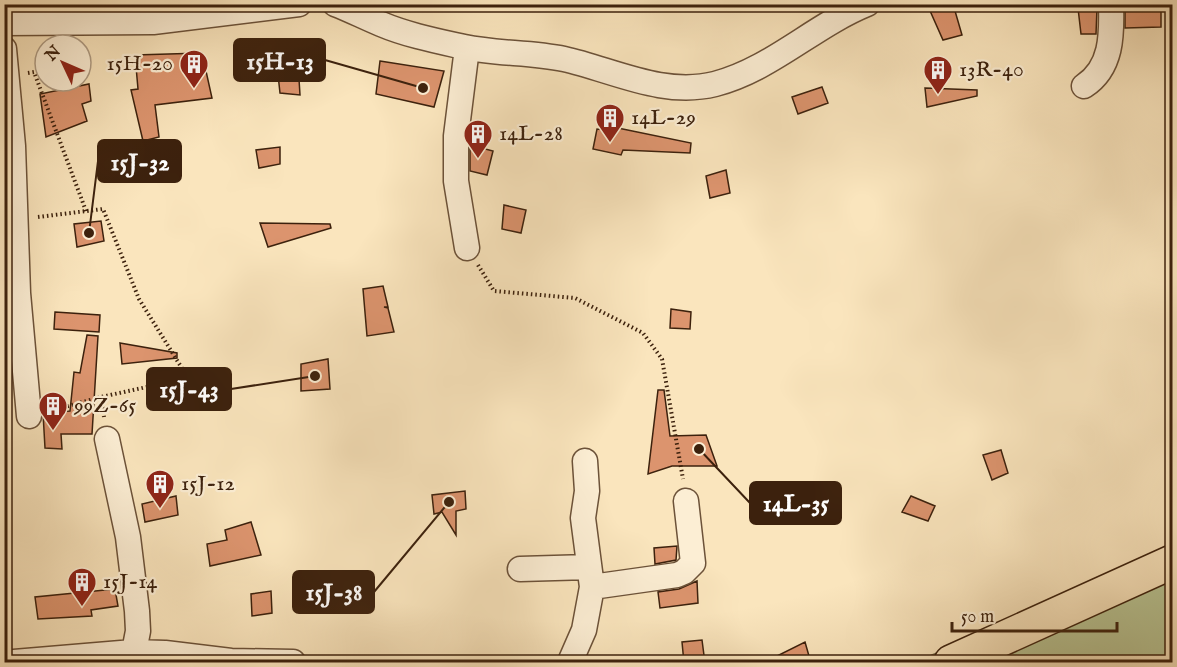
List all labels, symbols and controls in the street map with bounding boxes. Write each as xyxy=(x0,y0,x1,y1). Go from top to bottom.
north arrow xyxy=(33,33,93,93)
callout: 15H-13 xyxy=(234,39,325,81)
text: N xyxy=(41,42,66,67)
text: 15H-13 xyxy=(246,47,314,78)
building icon: 15H-20 xyxy=(178,48,210,90)
place label: 15H-20 xyxy=(107,50,173,78)
building icon: 13R-40 xyxy=(922,54,954,96)
place label: 13R-40 xyxy=(959,56,1024,84)
building icon: 14L-29 xyxy=(594,102,626,144)
place label: 14L-29 xyxy=(631,104,696,132)
building icon: 14L-28 xyxy=(462,118,494,160)
place label: 14L-28 xyxy=(499,120,563,148)
callout: 15J-32 xyxy=(98,140,181,182)
text: 15J-32 xyxy=(111,148,169,179)
callout: 15J-43 xyxy=(147,368,231,410)
text: 15J-43 xyxy=(159,375,219,406)
building icon: 99Z-65 xyxy=(37,390,69,432)
place label: 99Z-65 xyxy=(73,392,136,420)
building icon: 15J-12 xyxy=(144,468,176,510)
place label: 15J-12 xyxy=(181,470,235,498)
callout: 14L-35 xyxy=(750,482,841,524)
text: 14L-35 xyxy=(763,489,830,520)
building icon: 15J-14 xyxy=(66,566,98,608)
place label: 15J-14 xyxy=(103,568,158,596)
callout: 15J-38 xyxy=(293,571,374,613)
text: 15J-38 xyxy=(306,578,362,609)
scale bar xyxy=(952,595,1117,633)
text: 50 m xyxy=(961,606,994,629)

